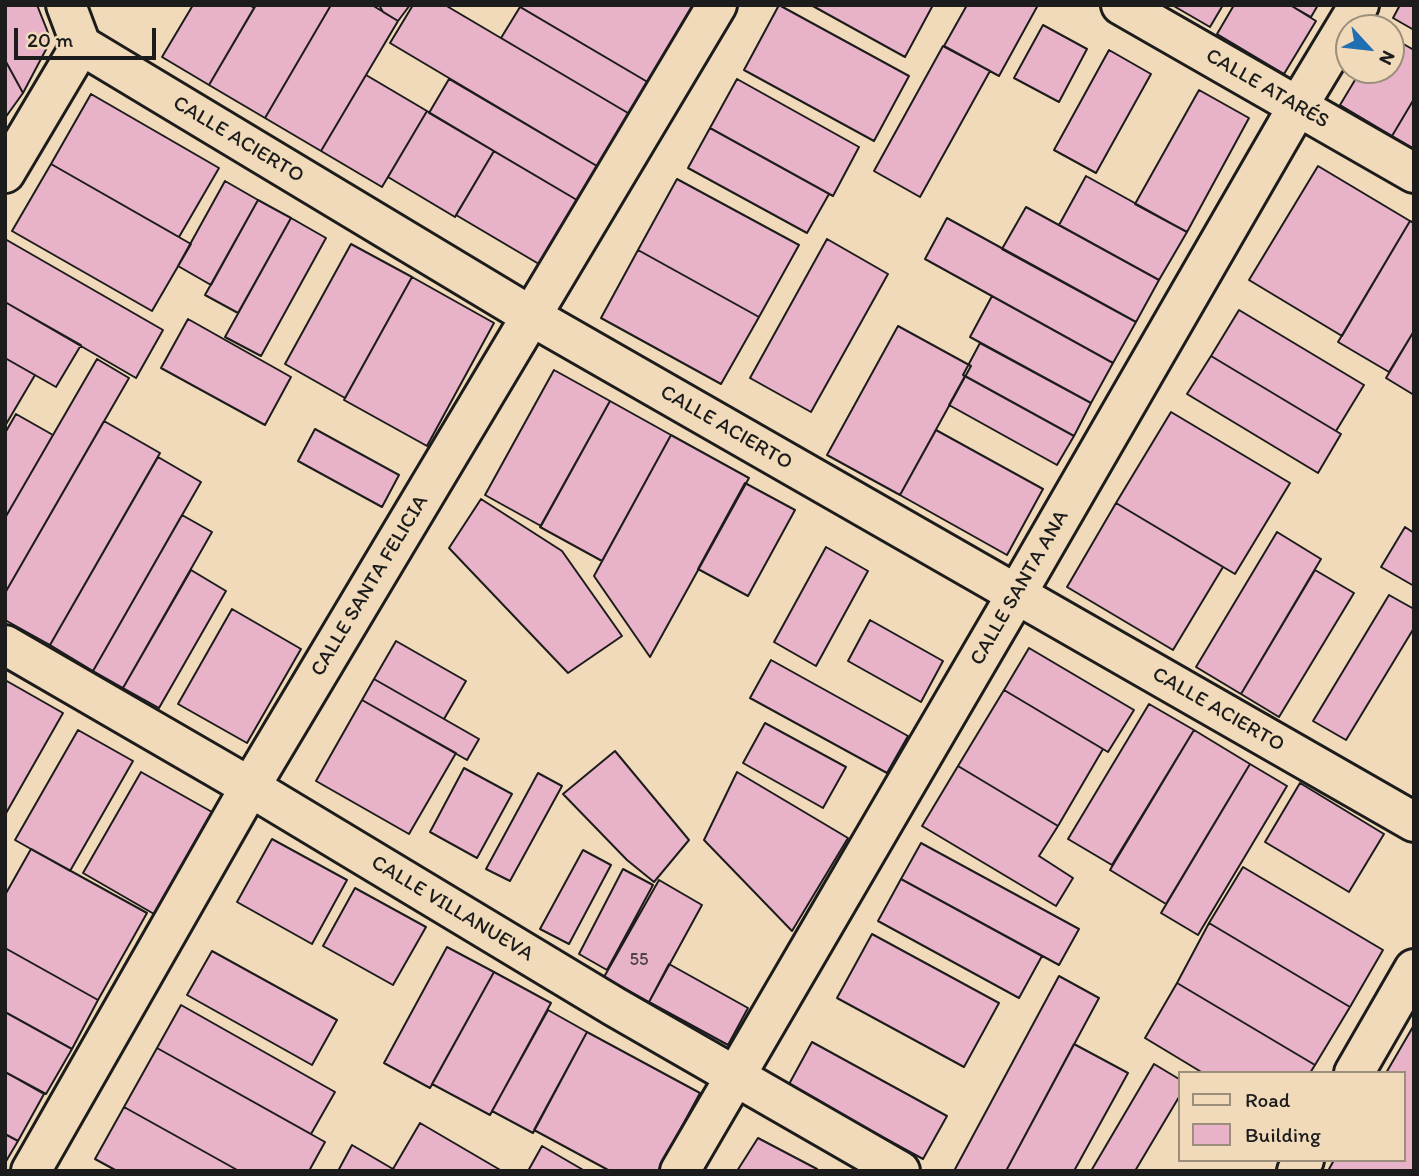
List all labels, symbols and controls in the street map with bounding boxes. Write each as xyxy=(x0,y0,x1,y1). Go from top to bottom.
scale bar xyxy=(18,14,159,58)
north arrow xyxy=(1335,14,1405,84)
text: 20 m xyxy=(27,27,73,52)
street label: CALLE ATARÉS xyxy=(1201,43,1333,135)
text: N xyxy=(1374,47,1401,69)
street label: CALLE ACIERTO xyxy=(168,91,308,189)
street label: CALLE ACIERTO xyxy=(655,380,797,476)
street label: CALLE SANTA FELICIA xyxy=(306,491,434,681)
street label: CALLE SANTA ANA xyxy=(965,506,1075,670)
street label: CALLE ACIERTO xyxy=(1147,662,1289,758)
street label: CALLE VILLANUEVA xyxy=(366,851,538,967)
house number: 55 xyxy=(630,949,648,971)
legend xyxy=(1178,1071,1405,1162)
text: Road xyxy=(1245,1087,1290,1112)
text: Building xyxy=(1245,1122,1321,1147)

